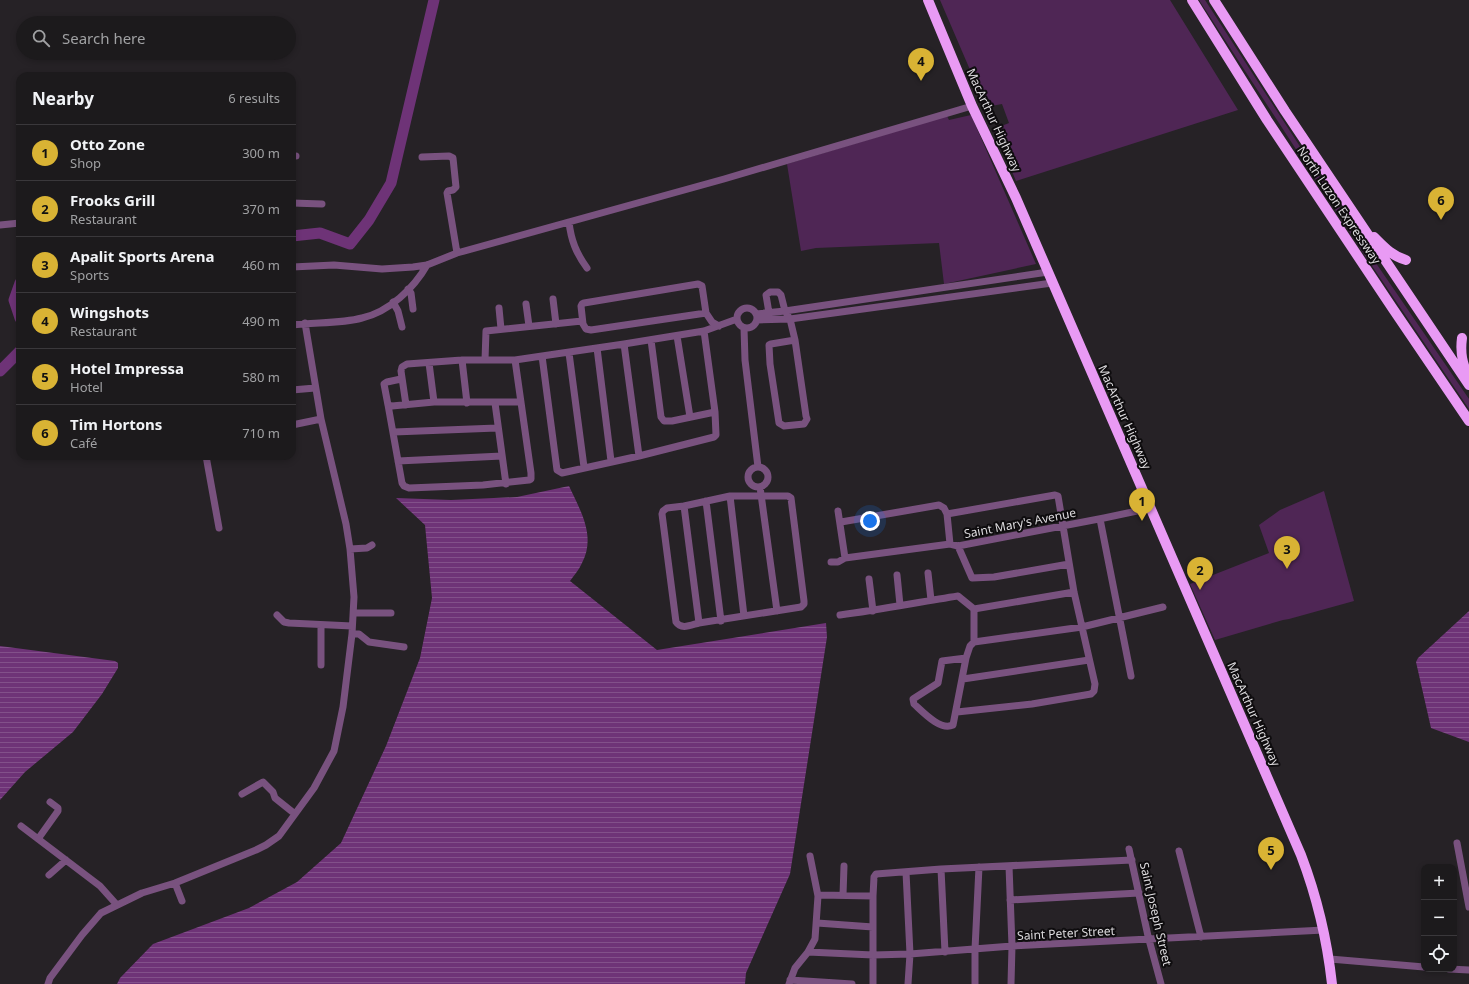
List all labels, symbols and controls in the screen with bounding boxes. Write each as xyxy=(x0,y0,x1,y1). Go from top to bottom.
search box xyxy=(16,16,296,60)
icon: search xyxy=(30,27,52,49)
text: Search here xyxy=(62,28,145,48)
pin: 4 xyxy=(908,48,934,81)
street label: MacArthur Highway xyxy=(963,66,1026,175)
text: Nearby xyxy=(32,87,94,110)
text: 6 results xyxy=(228,89,280,107)
text: Otto Zone xyxy=(70,134,145,154)
street label: North Luzon Expressway xyxy=(1293,143,1385,268)
text: 1 xyxy=(41,144,49,162)
text: 300 m xyxy=(242,144,280,162)
text: Shop xyxy=(70,154,101,172)
pin: 6 xyxy=(1428,187,1454,220)
text: Frooks Grill xyxy=(70,190,155,210)
text: 2 xyxy=(41,200,49,218)
text: 370 m xyxy=(242,200,280,218)
text: Restaurant xyxy=(70,210,137,228)
text: Apalit Sports Arena xyxy=(70,246,214,266)
text: 3 xyxy=(41,256,49,274)
text: 460 m xyxy=(242,256,280,274)
text: Sports xyxy=(70,266,109,284)
text: Wingshots xyxy=(70,302,149,322)
text: 4 xyxy=(41,312,49,330)
text: 490 m xyxy=(242,312,280,330)
text: Restaurant xyxy=(70,322,137,340)
text: Hotel Impressa xyxy=(70,358,184,378)
street label: MacArthur Highway xyxy=(1094,362,1156,473)
text: 5 xyxy=(41,368,49,386)
text: 580 m xyxy=(242,368,280,386)
text: Hotel xyxy=(70,378,103,396)
text: Tim Hortons xyxy=(70,414,162,434)
text: 6 xyxy=(41,424,49,442)
text: 710 m xyxy=(242,424,280,442)
text: Café xyxy=(70,434,97,452)
pin: 1 xyxy=(1129,488,1155,521)
street label: Saint Mary's Avenue xyxy=(963,504,1078,542)
your location xyxy=(860,511,880,531)
pin: 3 xyxy=(1274,536,1300,569)
pin: 2 xyxy=(1187,557,1213,590)
street label: MacArthur Highway xyxy=(1223,659,1285,770)
pin: 5 xyxy=(1258,837,1284,870)
street label: Saint Joseph Street xyxy=(1136,861,1176,968)
map controls xyxy=(1421,864,1457,972)
button: + xyxy=(1421,864,1457,900)
button: − xyxy=(1421,900,1457,936)
street label: Saint Peter Street xyxy=(1017,922,1116,944)
button: locate xyxy=(1421,936,1457,972)

